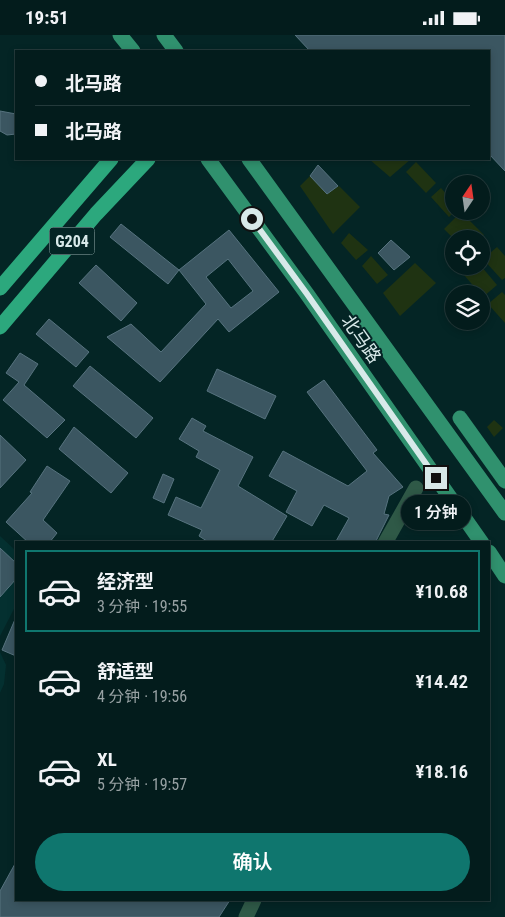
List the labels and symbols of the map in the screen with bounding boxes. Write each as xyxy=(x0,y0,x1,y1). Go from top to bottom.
north arrow xyxy=(445,175,490,220)
route start xyxy=(241,208,263,230)
road number: G204 xyxy=(50,227,94,255)
street label: 北马路 xyxy=(337,311,385,367)
route end xyxy=(425,467,447,489)
callout: 1 分钟 xyxy=(401,495,471,531)

